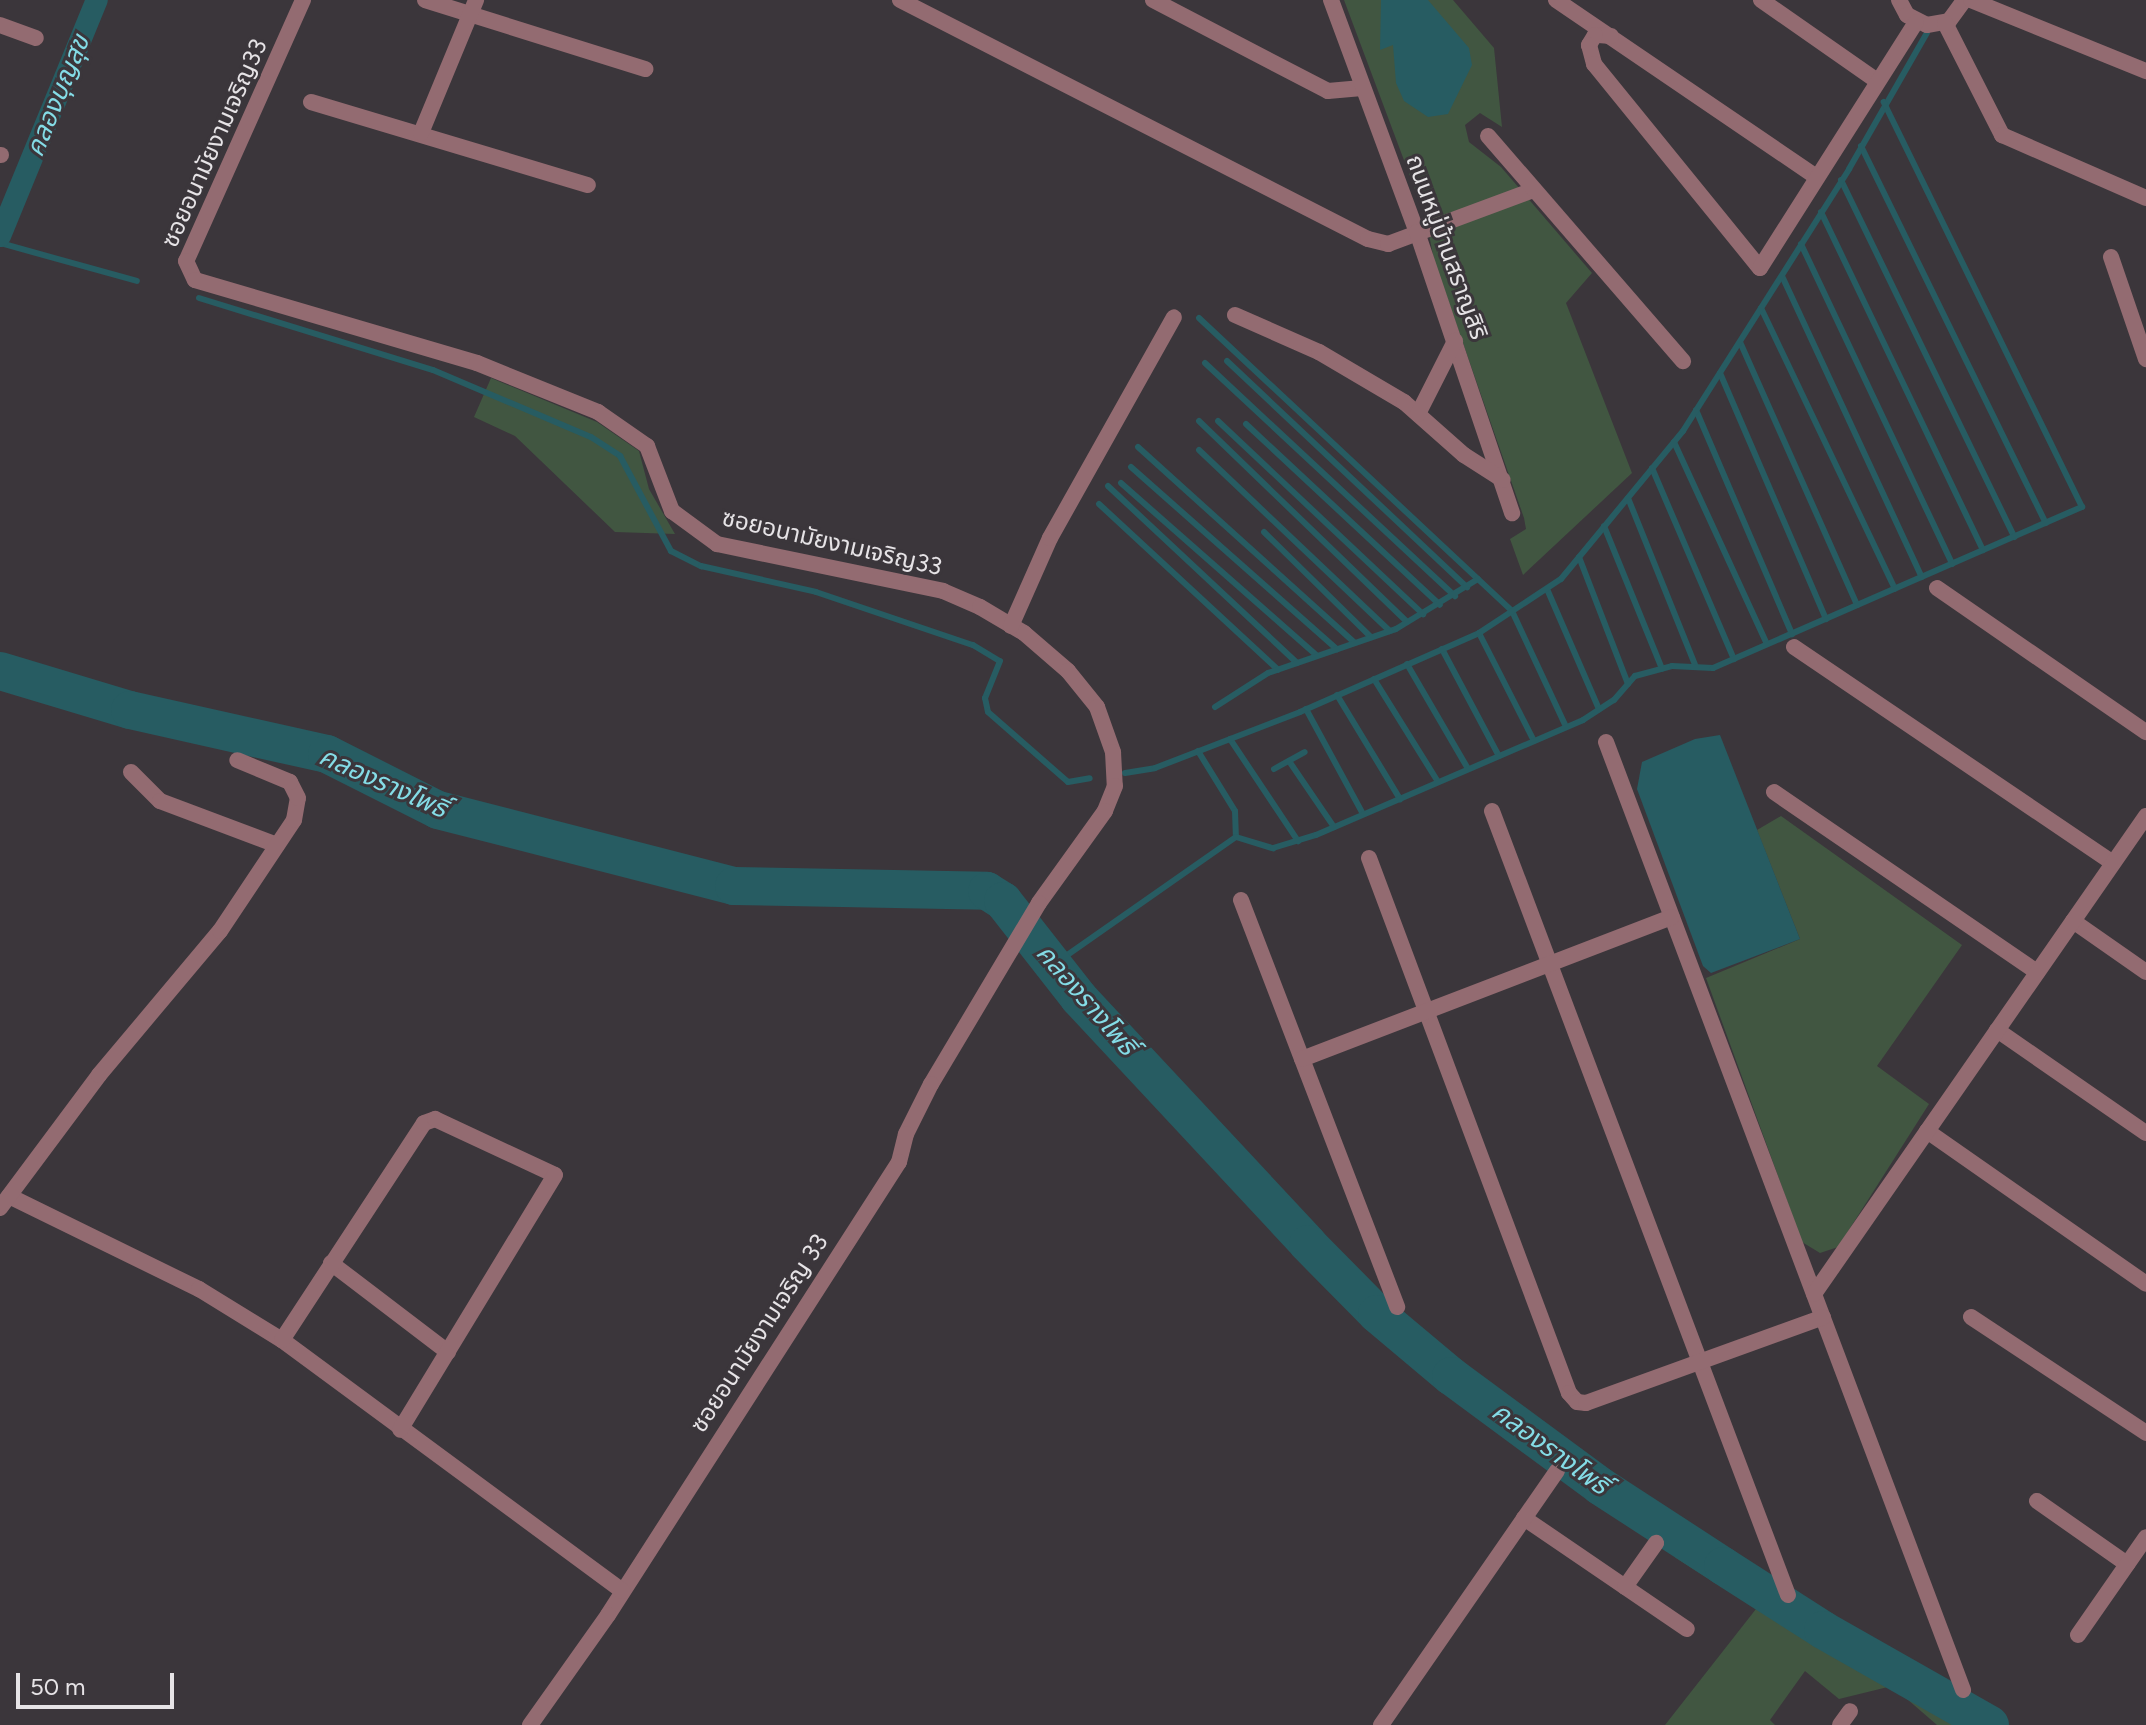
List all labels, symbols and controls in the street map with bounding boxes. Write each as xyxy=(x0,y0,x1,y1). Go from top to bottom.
water label: คลองบุญสุข xyxy=(20,31,96,161)
street label: ซอยอนามัยงามเจริญ33 xyxy=(155,34,273,252)
street label: ถนนหมู่บ้านสราญสิริ xyxy=(1400,151,1494,343)
street label: ซอยอนามัยงามเจริญ33 xyxy=(719,503,945,581)
water label: คลองรางโพธิ์ xyxy=(314,741,452,825)
water label: คลองรางโพธิ์ xyxy=(1029,938,1143,1062)
street label: ซอยอนามัยงามเจริญ 33 xyxy=(684,1228,834,1438)
water label: คลองรางโพธิ์ xyxy=(1486,1396,1614,1502)
scale bar xyxy=(20,1657,178,1707)
text: 50 m xyxy=(30,1672,86,1701)

